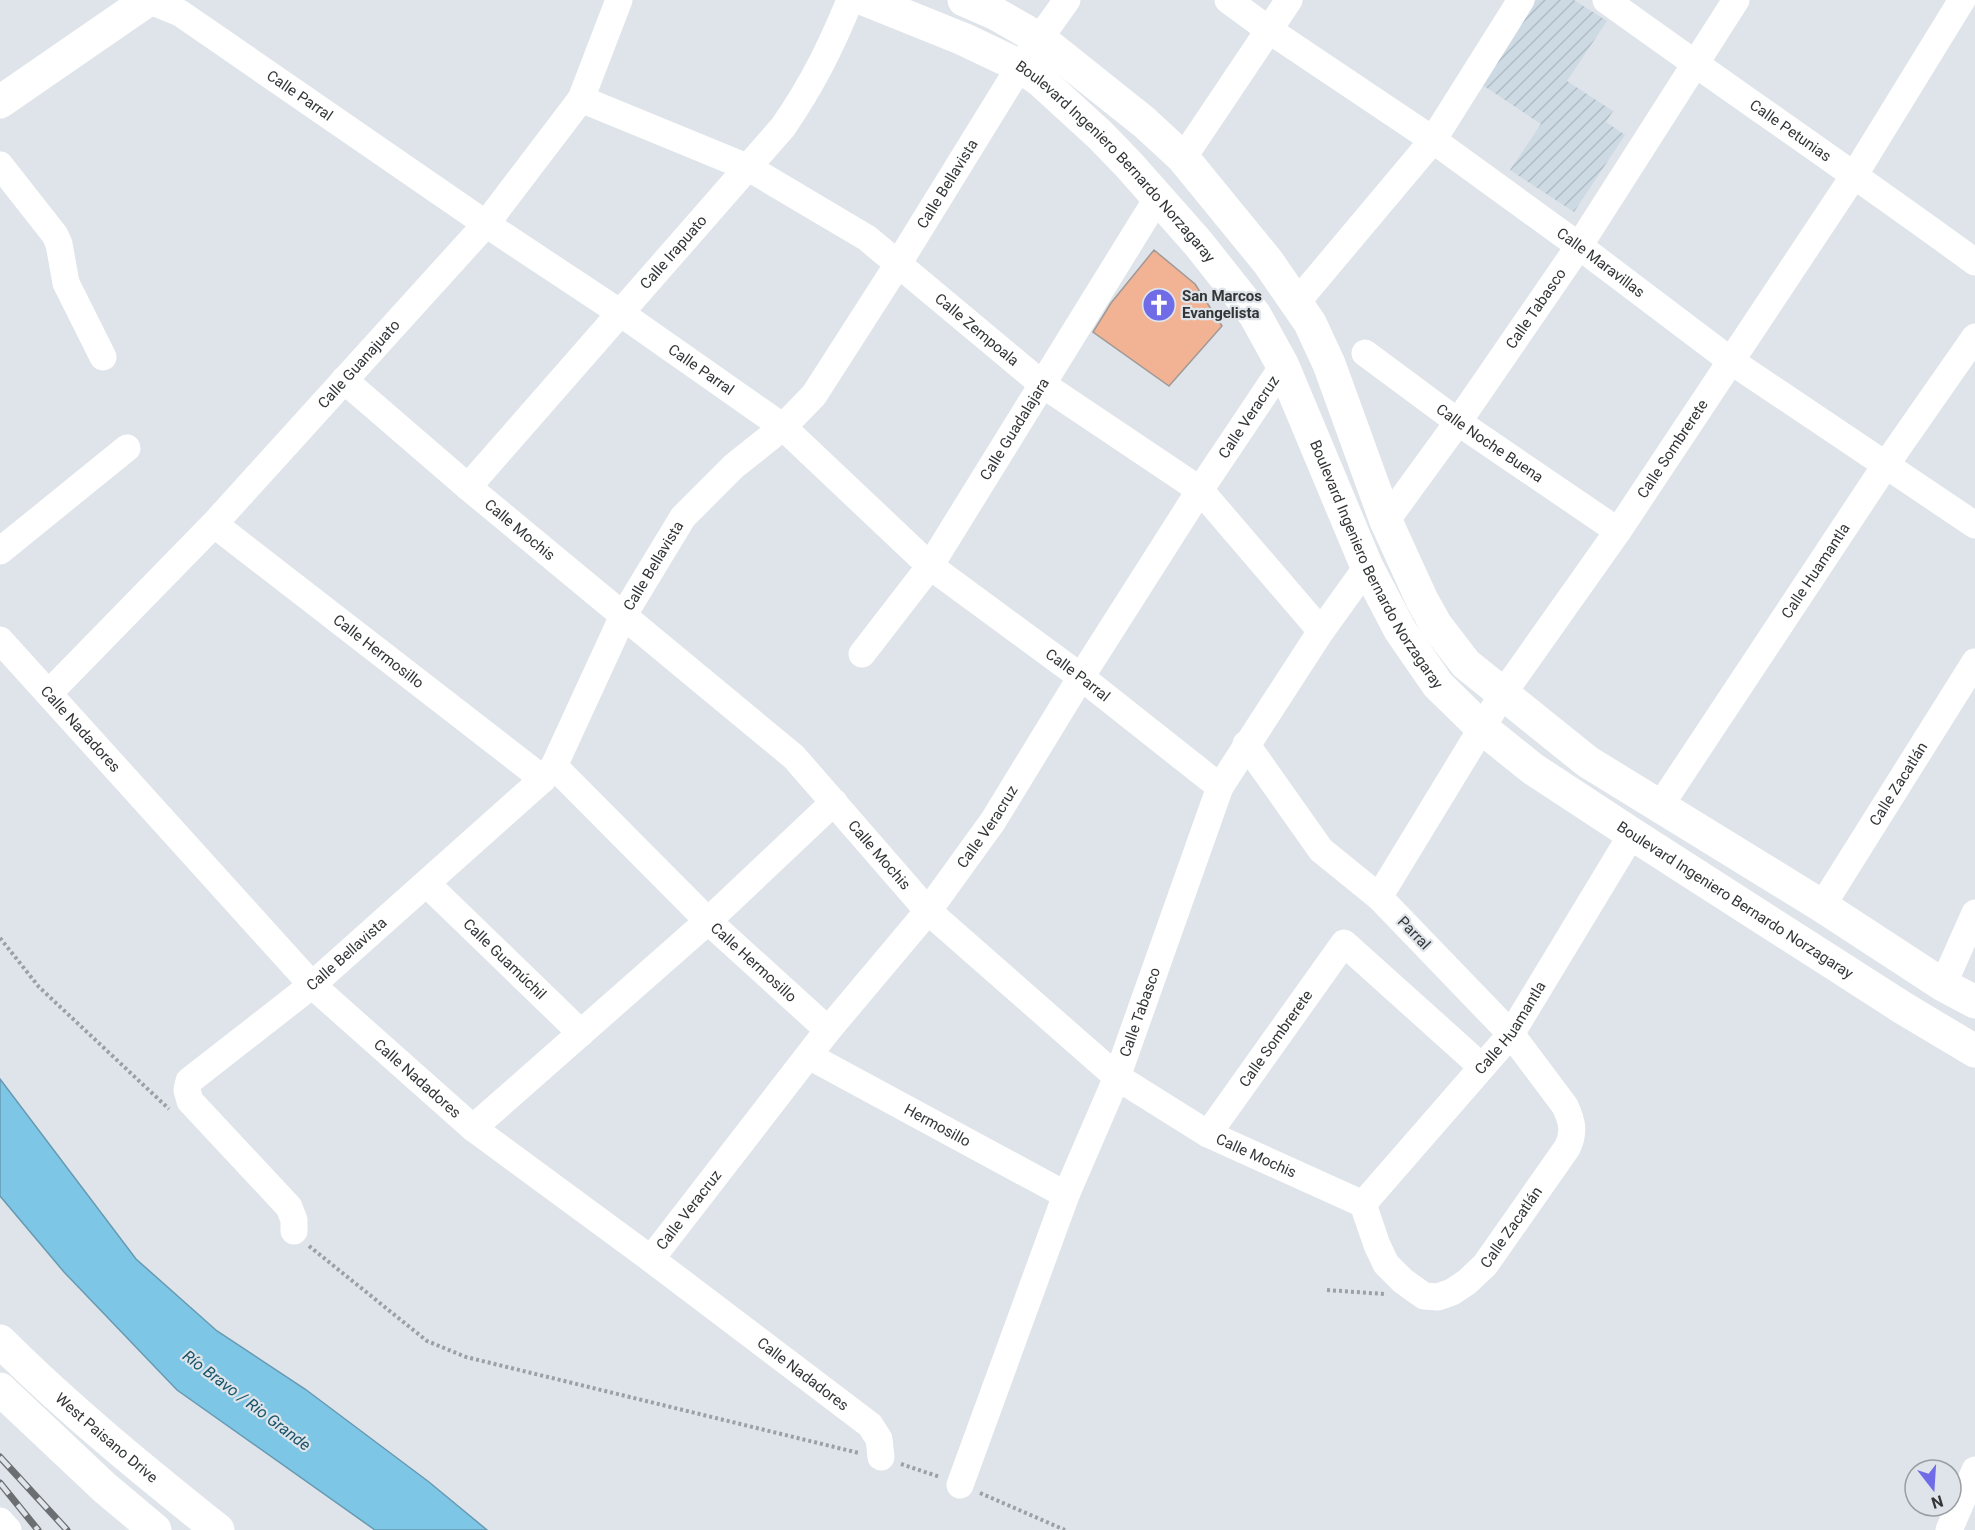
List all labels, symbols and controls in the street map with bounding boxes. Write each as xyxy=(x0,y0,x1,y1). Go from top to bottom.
street label: Boulevard Ingeniero Bernardo Norzagaray xyxy=(1012,57,1219,266)
street label: Calle Parral xyxy=(263,67,336,125)
street label: Calle Petunias xyxy=(1746,96,1835,165)
street label: Calle Bellavista xyxy=(913,136,982,232)
street label: Calle Irapuato xyxy=(636,212,711,293)
street label: Calle Maravillas xyxy=(1553,224,1648,301)
street label: Calle Tabasco xyxy=(1502,265,1570,352)
church icon: San Marcos Evangelista xyxy=(1141,287,1177,323)
place label: San Marcos Evangelista xyxy=(1182,287,1262,322)
street label: Calle Zempoala xyxy=(931,290,1023,370)
street label: Calle Guanajuato xyxy=(314,316,404,412)
street label: Calle Parral xyxy=(665,340,737,399)
street label: Calle Veracruz xyxy=(1215,372,1283,462)
street label: Calle Guadalajara xyxy=(976,375,1053,484)
street label: Calle Sombrerete xyxy=(1633,396,1712,502)
street label: Calle Noche Buena xyxy=(1433,400,1547,486)
street label: Boulevard Ingeniero Bernardo Norzagaray xyxy=(1306,437,1447,692)
street label: Calle Mochis xyxy=(481,495,559,564)
street label: Calle Bellavista xyxy=(619,518,687,614)
street label: Calle Huamantla xyxy=(1778,520,1854,622)
street label: Calle Hermosillo xyxy=(330,611,427,692)
street label: Calle Parral xyxy=(1042,645,1114,705)
street label: Calle Nadadores xyxy=(37,682,124,776)
street label: Calle Zacatlán xyxy=(1866,739,1931,829)
street label: Calle Veracruz xyxy=(953,782,1022,871)
street label: Calle Mochis xyxy=(844,817,914,893)
street label: Boulevard Ingeniero Bernardo Norzagaray xyxy=(1614,818,1857,983)
street label: Parral xyxy=(1394,913,1434,953)
street label: Calle Bellavista xyxy=(303,914,390,995)
street label: Calle Guamúchil xyxy=(459,915,550,1003)
street label: Calle Hermosillo xyxy=(707,919,800,1006)
street label: Calle Tabasco xyxy=(1116,965,1164,1059)
street label: Calle Huamantla xyxy=(1471,978,1550,1078)
street label: Calle Sombrerete xyxy=(1235,987,1316,1091)
street label: Calle Nadadores xyxy=(370,1035,464,1122)
street label: Hermosillo xyxy=(901,1100,974,1151)
street label: Calle Mochis xyxy=(1213,1130,1299,1182)
street label: Calle Veracruz xyxy=(652,1167,725,1253)
street label: Calle Zacatlán xyxy=(1477,1183,1546,1272)
street label: Calle Nadadores xyxy=(753,1334,852,1415)
water label: Río Bravo / Rio Grande xyxy=(179,1346,314,1455)
street label: West Paisano Drive xyxy=(52,1389,161,1487)
north arrow xyxy=(1903,1458,1963,1518)
text: N xyxy=(1929,1491,1945,1513)

